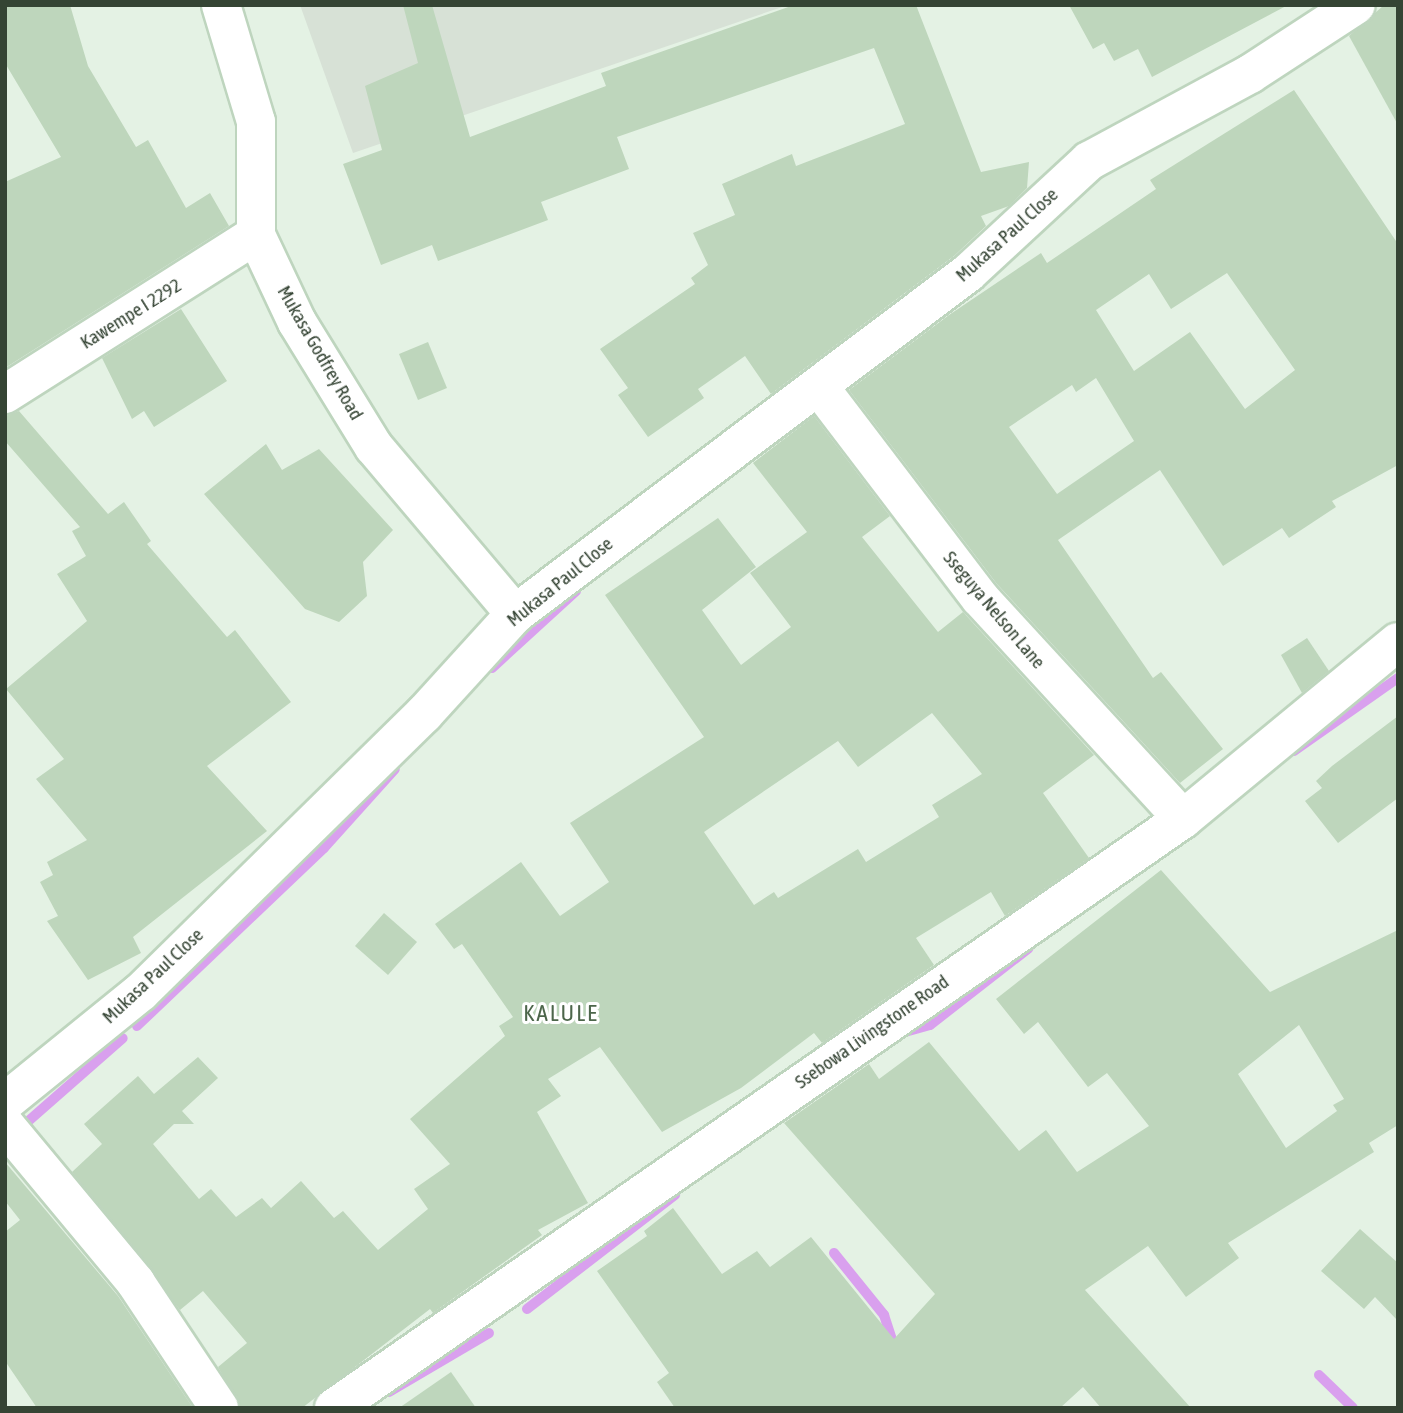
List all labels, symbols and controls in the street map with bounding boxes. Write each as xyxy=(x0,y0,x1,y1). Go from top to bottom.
street label: Mukasa Paul Close xyxy=(951,183,1063,287)
street label: Kawempe I 2292 xyxy=(76,274,186,354)
street label: Mukasa Godfrey Road xyxy=(272,282,368,424)
street label: Mukasa Paul Close xyxy=(503,532,617,632)
street label: Sseguya Nelson Lane xyxy=(938,547,1050,673)
street label: Mukasa Paul Close xyxy=(98,924,208,1028)
street label: Ssebowa Livingstone Road xyxy=(791,970,953,1094)
district label: KALULE xyxy=(524,999,598,1027)

